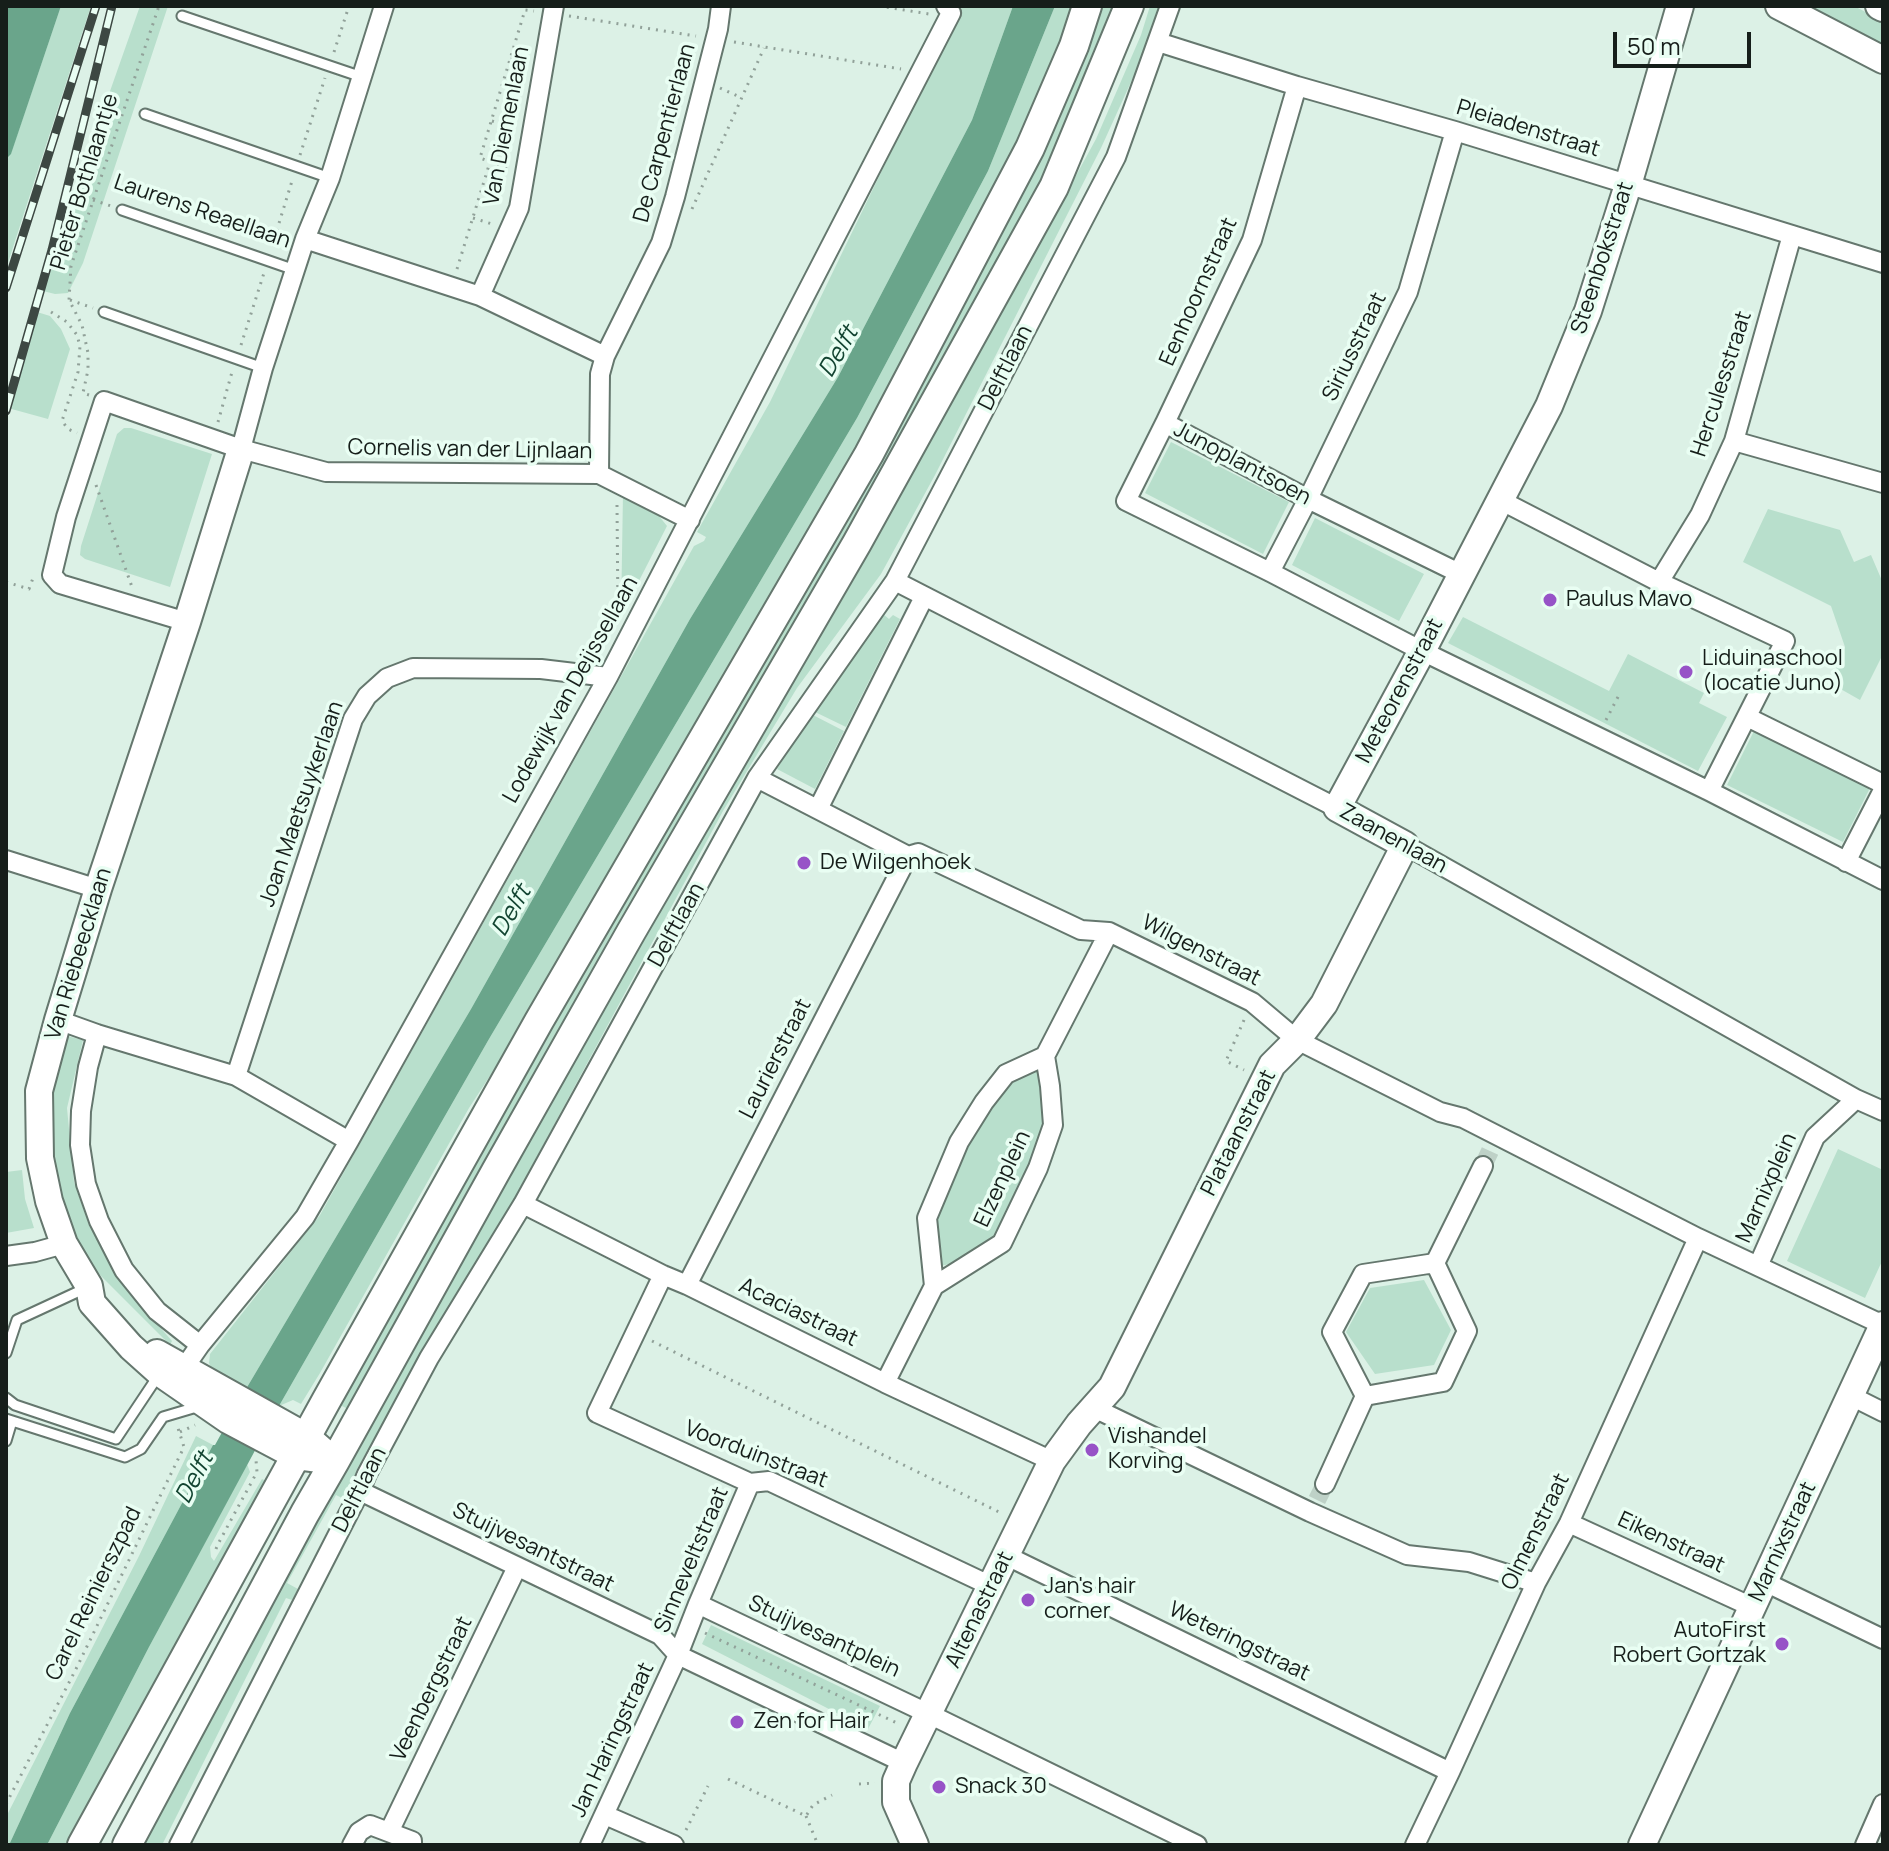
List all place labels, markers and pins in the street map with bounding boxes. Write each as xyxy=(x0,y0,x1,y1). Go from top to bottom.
place label: Paulus Mavo xyxy=(1566,587,1692,613)
marker: Paulus Mavo xyxy=(1541,591,1559,609)
place label: Liduinaschool (locatie Juno) xyxy=(1702,646,1843,698)
marker: Liduinaschool (locatie Juno) xyxy=(1677,663,1695,681)
place label: De Wilgenhoek xyxy=(820,850,971,876)
marker: De Wilgenhoek xyxy=(795,854,813,872)
place label: Vishandel Korving xyxy=(1108,1424,1207,1476)
marker: Vishandel Korving xyxy=(1083,1441,1101,1459)
place label: Jan's hair corner xyxy=(1044,1574,1136,1626)
marker: Jan's hair corner xyxy=(1019,1591,1037,1609)
place label: AutoFirst Robert Gortzak xyxy=(1613,1618,1766,1670)
marker: AutoFirst Robert Gortzak xyxy=(1773,1635,1791,1653)
place label: Zen for Hair xyxy=(753,1709,870,1735)
marker: Zen for Hair xyxy=(728,1713,746,1731)
place label: Snack 30 xyxy=(955,1774,1047,1800)
marker: Snack 30 xyxy=(930,1778,948,1796)

